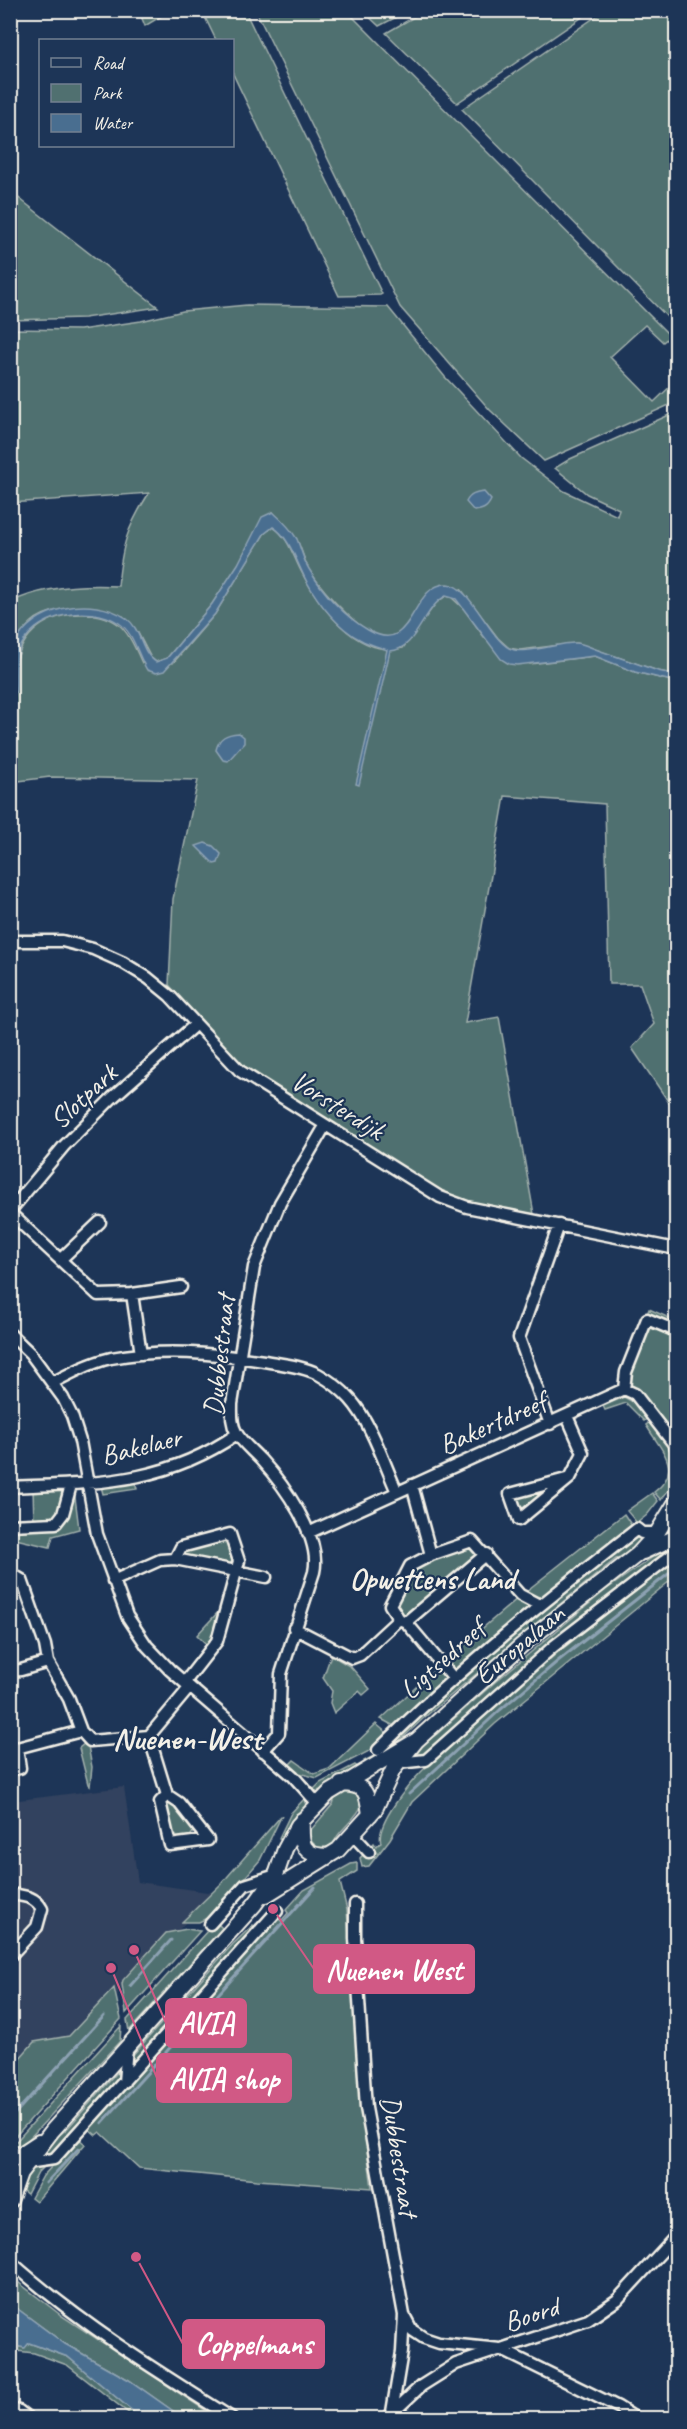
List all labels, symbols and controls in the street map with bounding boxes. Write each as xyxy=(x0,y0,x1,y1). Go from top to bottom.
legend xyxy=(39,39,234,147)
text: Road xyxy=(93,52,126,74)
text: Park xyxy=(93,82,123,104)
text: Water xyxy=(93,112,134,134)
street label: Slotpark xyxy=(42,1055,126,1136)
street label: Vorsterdijk xyxy=(285,1063,393,1149)
street label: Dubbestraat xyxy=(195,1289,243,1417)
street label: Bakertdreef xyxy=(433,1381,557,1462)
street label: Bakelaer xyxy=(97,1419,187,1473)
district label: Opwettens Land xyxy=(350,1560,519,1598)
street label: Europalaan xyxy=(466,1595,573,1692)
street label: Ligtsedreef xyxy=(392,1607,497,1706)
district label: Nuenen-West xyxy=(113,1718,265,1759)
callout: Nuenen West xyxy=(314,1945,474,1993)
text: Nuenen West xyxy=(326,1951,465,1989)
callout: AVIA xyxy=(166,1999,246,2047)
text: AVIA xyxy=(178,2004,236,2042)
callout: AVIA shop xyxy=(157,2054,291,2102)
text: AVIA shop xyxy=(169,2060,282,2098)
street label: Dubbestraat xyxy=(373,2093,427,2222)
street label: Boord xyxy=(499,2288,567,2339)
callout: Coppelmans xyxy=(183,2320,324,2368)
text: Coppelmans xyxy=(195,2325,316,2363)

